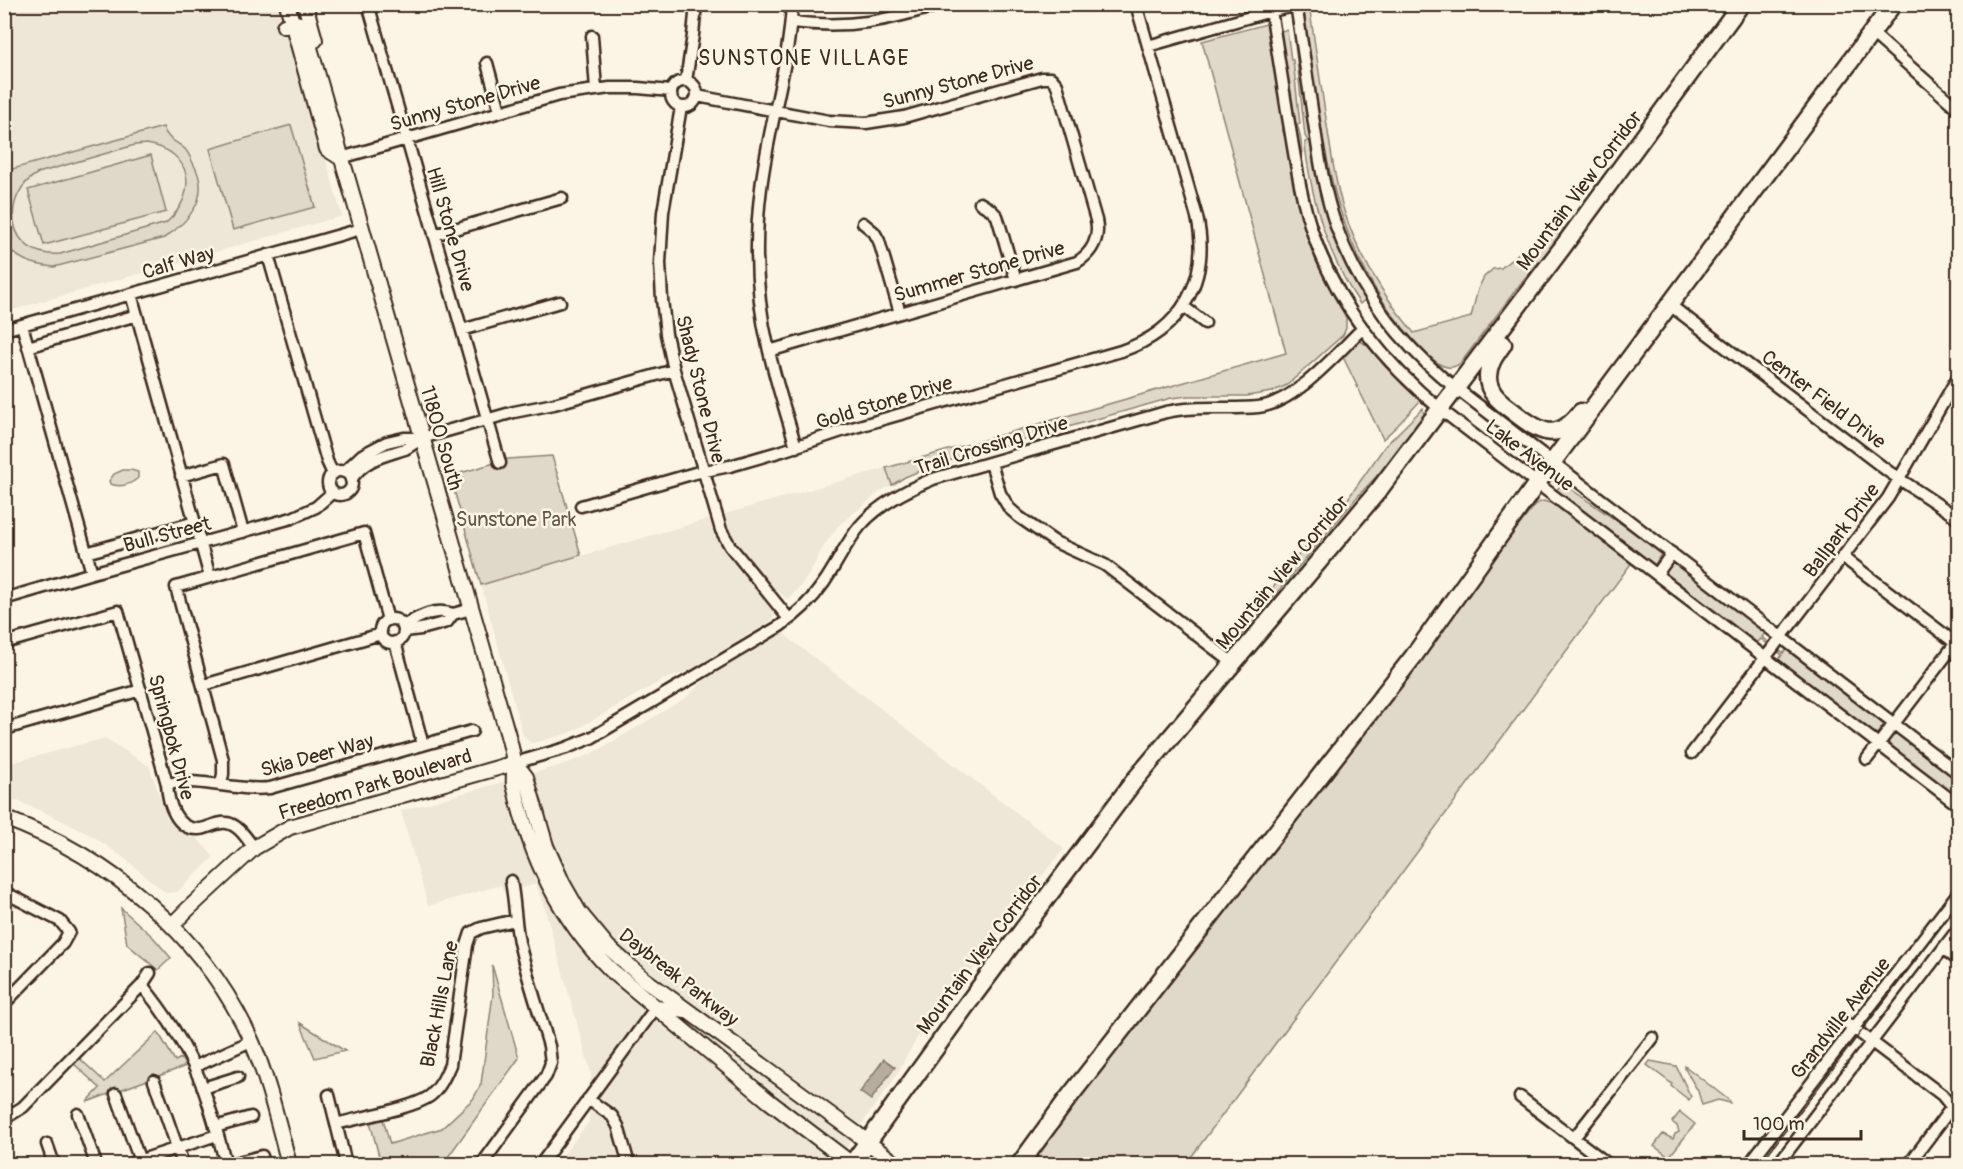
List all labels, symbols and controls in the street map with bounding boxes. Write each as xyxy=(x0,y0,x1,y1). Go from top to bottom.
district label: SUNSTONE VILLAGE xyxy=(698,45,910,72)
street label: Sunny Stone Drive xyxy=(880,50,1037,115)
street label: Sunny Stone Drive xyxy=(387,70,543,137)
street label: Mountain View Corridor xyxy=(1511,105,1648,275)
street label: Hill Stone Drive xyxy=(421,164,480,295)
street label: Summer Stone Drive xyxy=(891,235,1068,308)
street label: Calf Way xyxy=(139,240,217,285)
street label: Shady Stone Drive xyxy=(670,313,731,466)
street label: Center Field Drive xyxy=(1757,344,1891,454)
street label: Gold Stone Drive xyxy=(813,370,956,435)
street label: 11800 South xyxy=(415,383,468,493)
street label: Trail Crossing Drive xyxy=(911,410,1071,481)
street label: Lake Avenue xyxy=(1480,414,1579,497)
street label: Ballpark Drive xyxy=(1798,478,1885,582)
street label: Mountain View Corridor xyxy=(1210,490,1354,655)
park label: Sunstone Park xyxy=(456,507,577,532)
street label: Bull Street xyxy=(121,511,214,558)
street label: Springbok Drive xyxy=(143,672,200,803)
street label: Skia Deer Way xyxy=(258,728,377,783)
street label: Freedom Park Boulevard xyxy=(275,743,475,826)
street label: Mountain View Corridor xyxy=(911,869,1048,1039)
street label: Daybreak Parkway xyxy=(614,923,744,1032)
street label: Black Hills Lane xyxy=(415,939,464,1070)
street label: Grandville Avenue xyxy=(1785,952,1896,1084)
scale bar xyxy=(1744,1103,1861,1141)
text: 100 m xyxy=(1753,1113,1805,1136)

